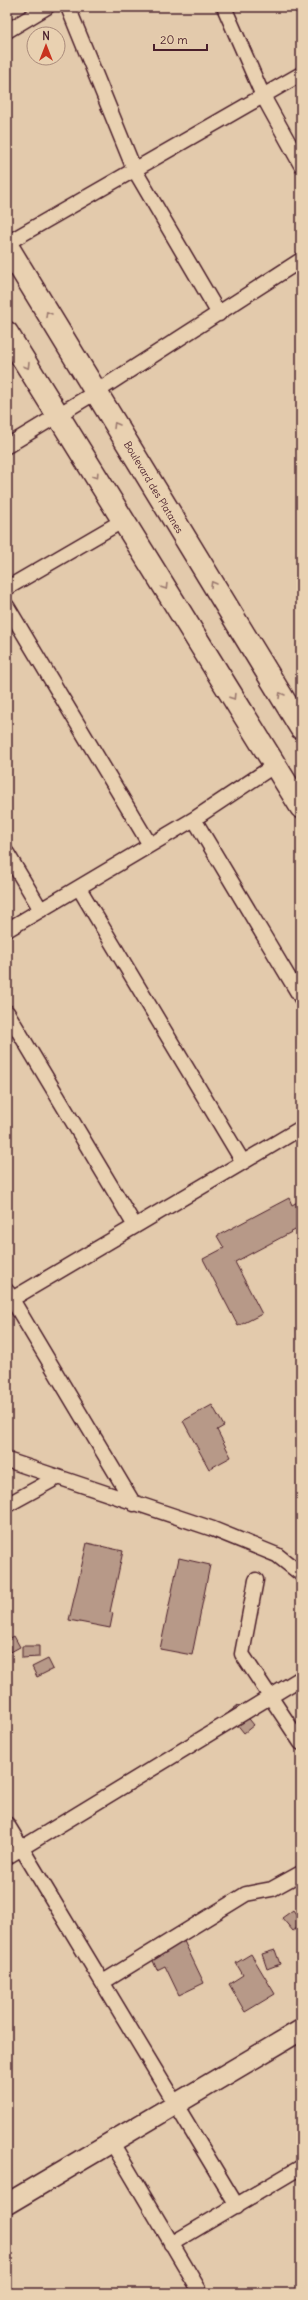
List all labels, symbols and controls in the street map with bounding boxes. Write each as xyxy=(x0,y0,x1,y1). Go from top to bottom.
north arrow xyxy=(26,26,66,66)
scale bar xyxy=(154,26,207,52)
text: N xyxy=(42,29,50,43)
text: 20 m xyxy=(160,32,188,47)
one-way arrow xyxy=(45,311,53,318)
one-way arrow xyxy=(23,362,30,369)
one-way arrow xyxy=(113,422,120,429)
street label: Boulevard des Platanes xyxy=(121,439,186,536)
one-way arrow xyxy=(91,472,99,479)
one-way arrow xyxy=(210,581,217,588)
one-way arrow xyxy=(160,582,167,589)
one-way arrow xyxy=(278,692,285,699)
one-way arrow xyxy=(229,693,236,700)

